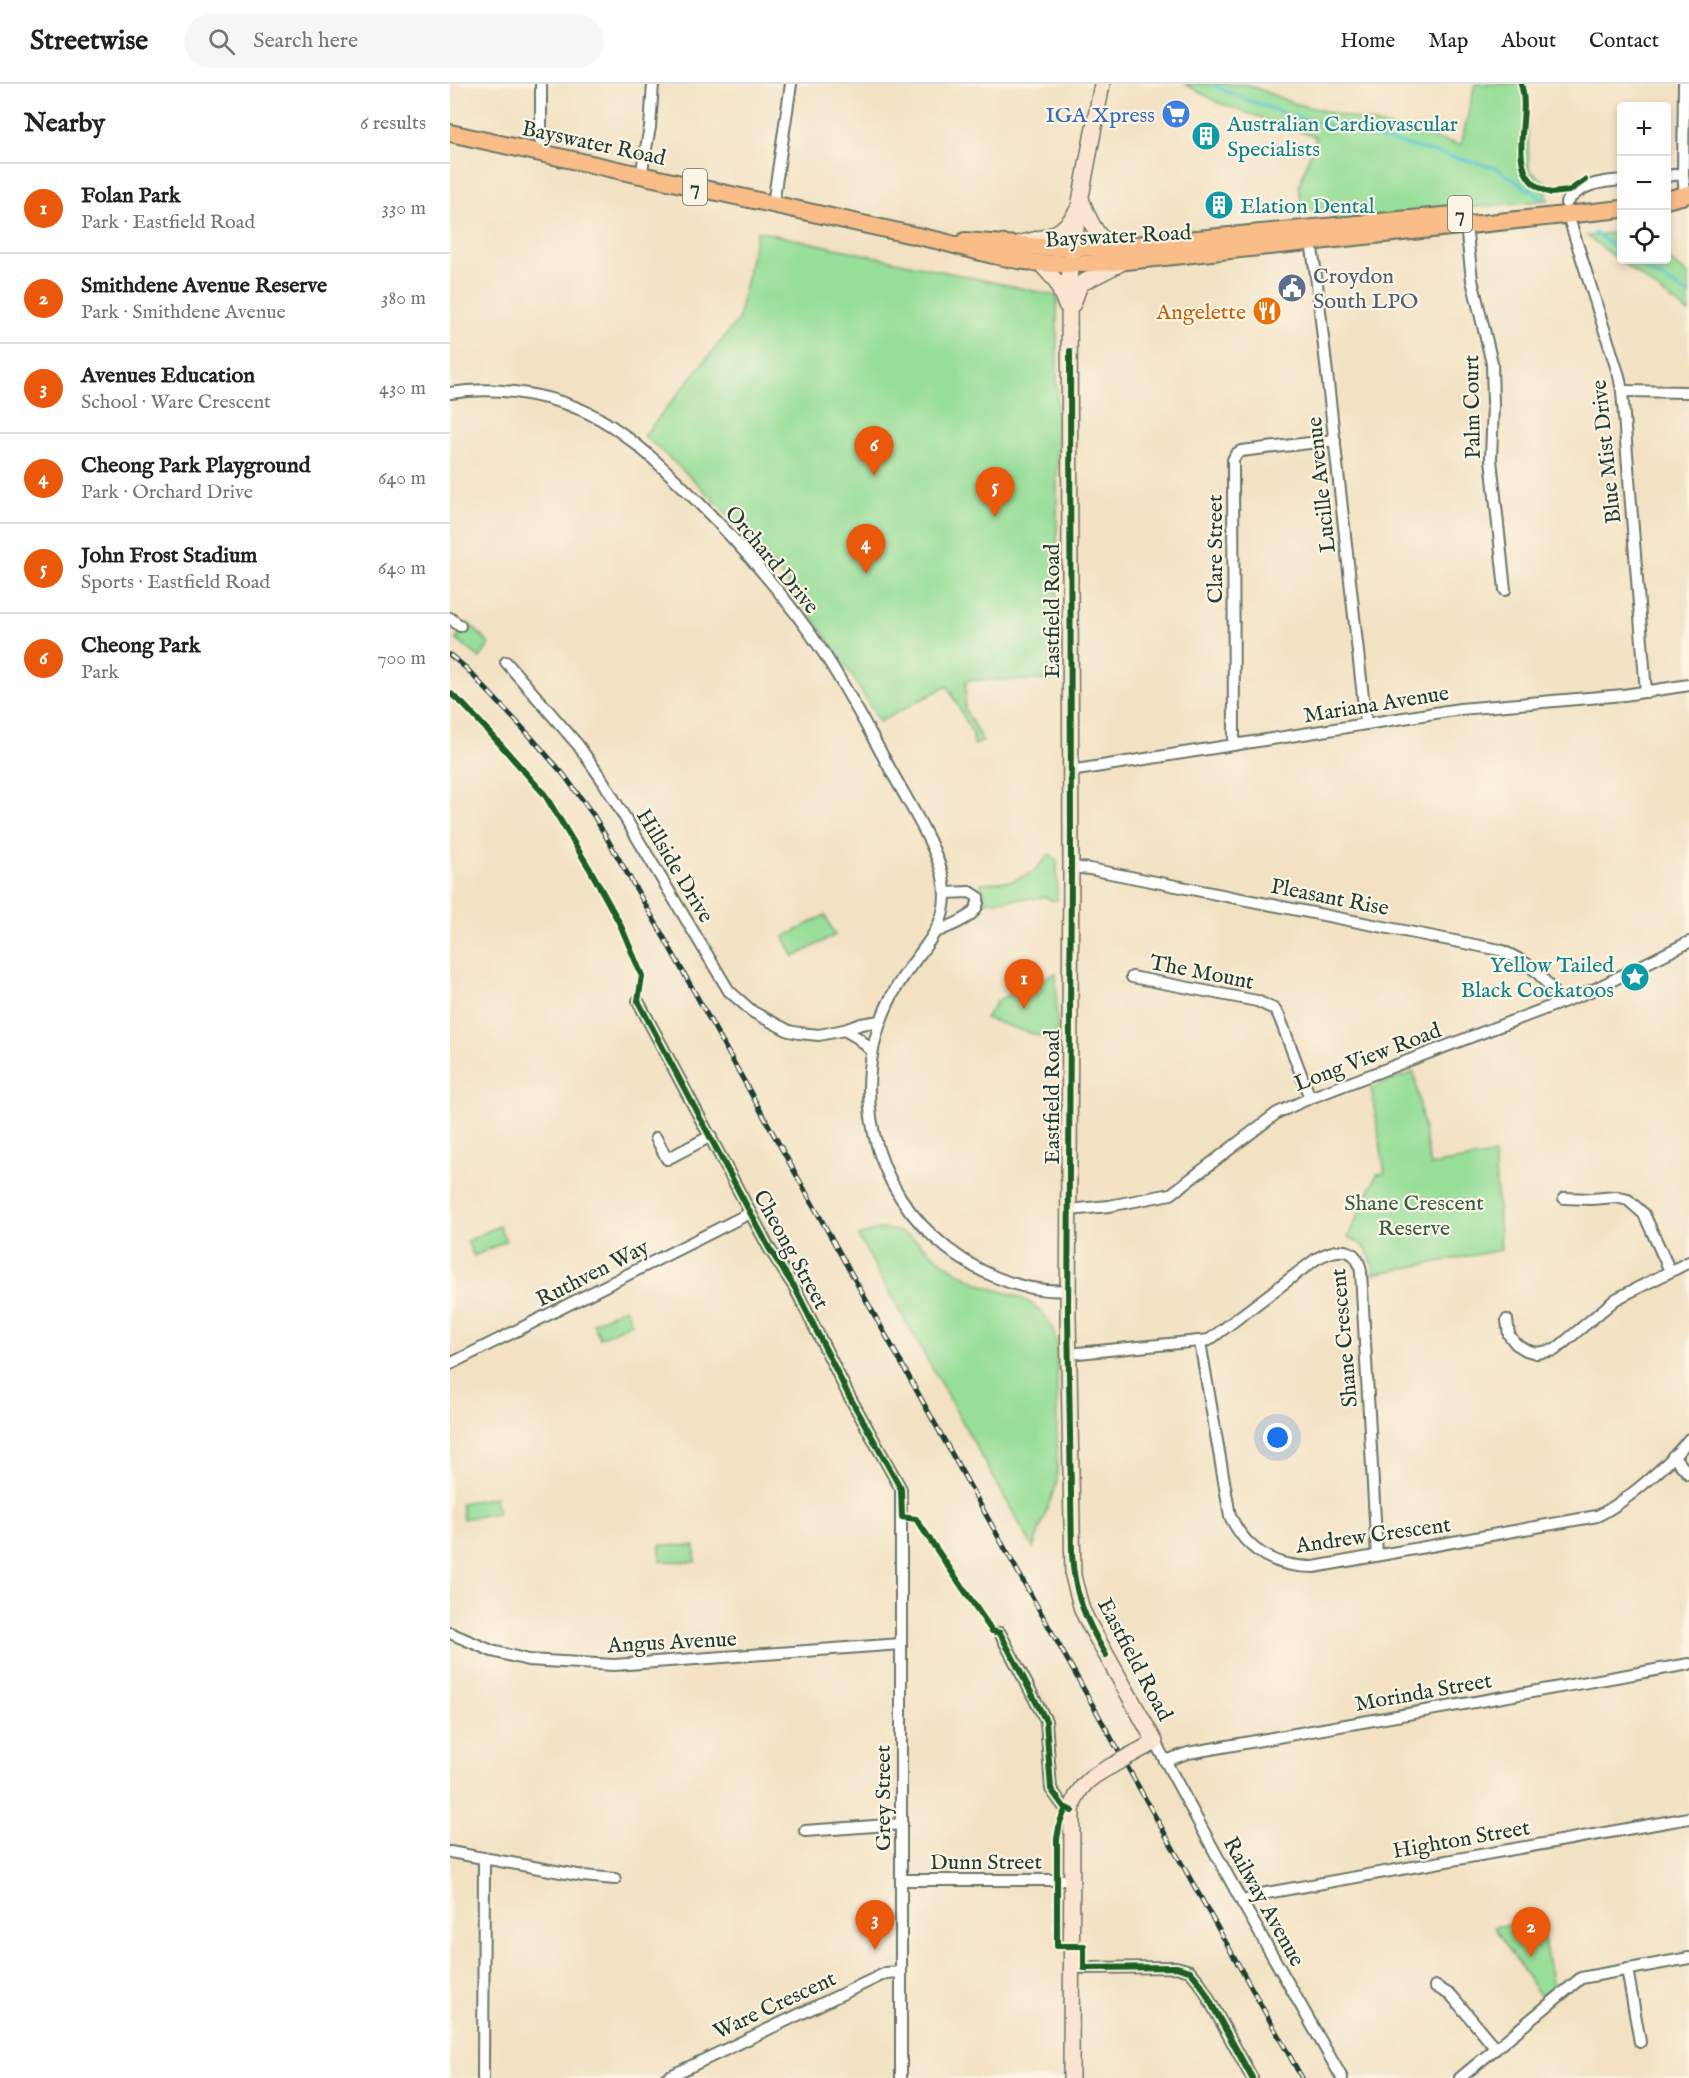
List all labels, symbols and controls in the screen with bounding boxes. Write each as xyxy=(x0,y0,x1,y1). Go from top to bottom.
search box xyxy=(184,14,604,68)
text: Streetwise xyxy=(30,24,148,59)
icon: search xyxy=(205,25,238,58)
text: Search here xyxy=(253,27,358,55)
text: Home xyxy=(1340,28,1395,55)
text: Map xyxy=(1428,28,1468,55)
text: About xyxy=(1501,28,1556,55)
text: Contact xyxy=(1589,28,1659,55)
supermarket icon: IGA Xpress xyxy=(1160,98,1192,130)
place label: IGA Xpress xyxy=(1045,102,1155,130)
map controls xyxy=(1617,102,1671,264)
button: + xyxy=(1617,102,1671,156)
text: Nearby xyxy=(24,107,105,140)
text: 6 results xyxy=(360,111,426,136)
place label: Australian Cardiovascular Specialists xyxy=(1226,111,1458,164)
street label: Bayswater Road xyxy=(519,115,668,173)
building icon: Australian Cardiovascular Specialists xyxy=(1190,120,1222,152)
button: − xyxy=(1617,156,1671,210)
road number: 7 xyxy=(683,169,707,205)
text: Folan Park xyxy=(81,182,180,210)
building icon: Elation Dental xyxy=(1203,189,1235,221)
place label: Elation Dental xyxy=(1240,193,1375,221)
text: 1 xyxy=(40,196,47,221)
text: 330 m xyxy=(381,196,426,221)
road number: 7 xyxy=(1448,196,1472,232)
text: Park · Eastfield Road xyxy=(81,210,255,235)
button: locate xyxy=(1617,210,1671,264)
street label: Bayswater Road xyxy=(1044,219,1192,255)
place label: Croydon South LPO xyxy=(1313,263,1418,316)
text: Smithdene Avenue Reserve xyxy=(81,272,327,300)
public building icon: Croydon South LPO xyxy=(1276,272,1308,304)
text: 2 xyxy=(39,286,48,311)
text: 380 m xyxy=(381,286,426,311)
restaurant icon: Angelette xyxy=(1251,295,1283,327)
place label: Angelette xyxy=(1155,299,1246,327)
text: Park · Smithdene Avenue xyxy=(81,300,286,325)
street label: Palm Court xyxy=(1458,354,1488,459)
text: Avenues Education xyxy=(81,362,255,390)
text: 3 xyxy=(40,376,47,401)
text: 430 m xyxy=(379,376,426,401)
street label: Blue Mist Drive xyxy=(1586,378,1628,525)
text: School · Ware Crescent xyxy=(81,390,271,415)
street label: Lucille Avenue xyxy=(1301,415,1343,554)
pin: 6 xyxy=(854,426,894,476)
text: Cheong Park Playground xyxy=(81,452,310,480)
text: 4 xyxy=(39,466,48,491)
text: 640 m xyxy=(378,466,426,491)
pin: 5 xyxy=(976,468,1014,517)
text: Park · Orchard Drive xyxy=(81,480,253,505)
street label: Clare Street xyxy=(1202,494,1230,603)
street label: Orchard Drive xyxy=(718,500,825,620)
pin: 4 xyxy=(846,524,886,574)
text: John Frost Stadium xyxy=(81,542,257,570)
street label: Eastfield Road xyxy=(1039,543,1067,679)
text: 5 xyxy=(40,556,47,581)
text: 640 m xyxy=(378,556,426,581)
text: Sports · Eastfield Road xyxy=(81,570,270,595)
text: Cheong Park xyxy=(81,632,201,660)
text: 6 xyxy=(39,646,48,671)
text: 700 m xyxy=(377,646,426,671)
text: Park xyxy=(81,660,119,685)
street label: Mariana Avenue xyxy=(1302,680,1451,730)
street label: Hillside Drive xyxy=(629,804,719,928)
street label: Pleasant Rise xyxy=(1268,873,1391,923)
street label: The Mount xyxy=(1147,949,1257,997)
place label: Yellow Tailed Black Cockatoos xyxy=(1461,952,1614,1005)
pin: 1 xyxy=(1004,960,1044,1009)
place icon: Yellow Tailed Black Cockatoos xyxy=(1619,961,1651,993)
street label: Long View Road xyxy=(1290,1017,1445,1099)
street label: Eastfield Road xyxy=(1039,1029,1067,1165)
street label: Cheong Street xyxy=(746,1185,835,1315)
park label: Shane Crescent Reserve xyxy=(1344,1190,1484,1243)
street label: Ruthven Way xyxy=(532,1233,654,1314)
street label: Shane Crescent xyxy=(1325,1267,1365,1408)
your location xyxy=(1263,1423,1292,1452)
street label: Andrew Crescent xyxy=(1293,1511,1453,1561)
street label: Eastfield Road xyxy=(1090,1594,1178,1726)
street label: Angus Avenue xyxy=(606,1626,738,1660)
street label: Morinda Street xyxy=(1353,1667,1494,1719)
street label: Grey Street xyxy=(870,1745,898,1851)
street label: Highton Street xyxy=(1391,1814,1533,1866)
street label: Railway Avenue xyxy=(1216,1832,1310,1972)
street label: Dunn Street xyxy=(930,1849,1042,1877)
pin: 3 xyxy=(856,1900,894,1950)
pin: 2 xyxy=(1512,1908,1550,1957)
street label: Ware Crescent xyxy=(709,1965,841,2046)

